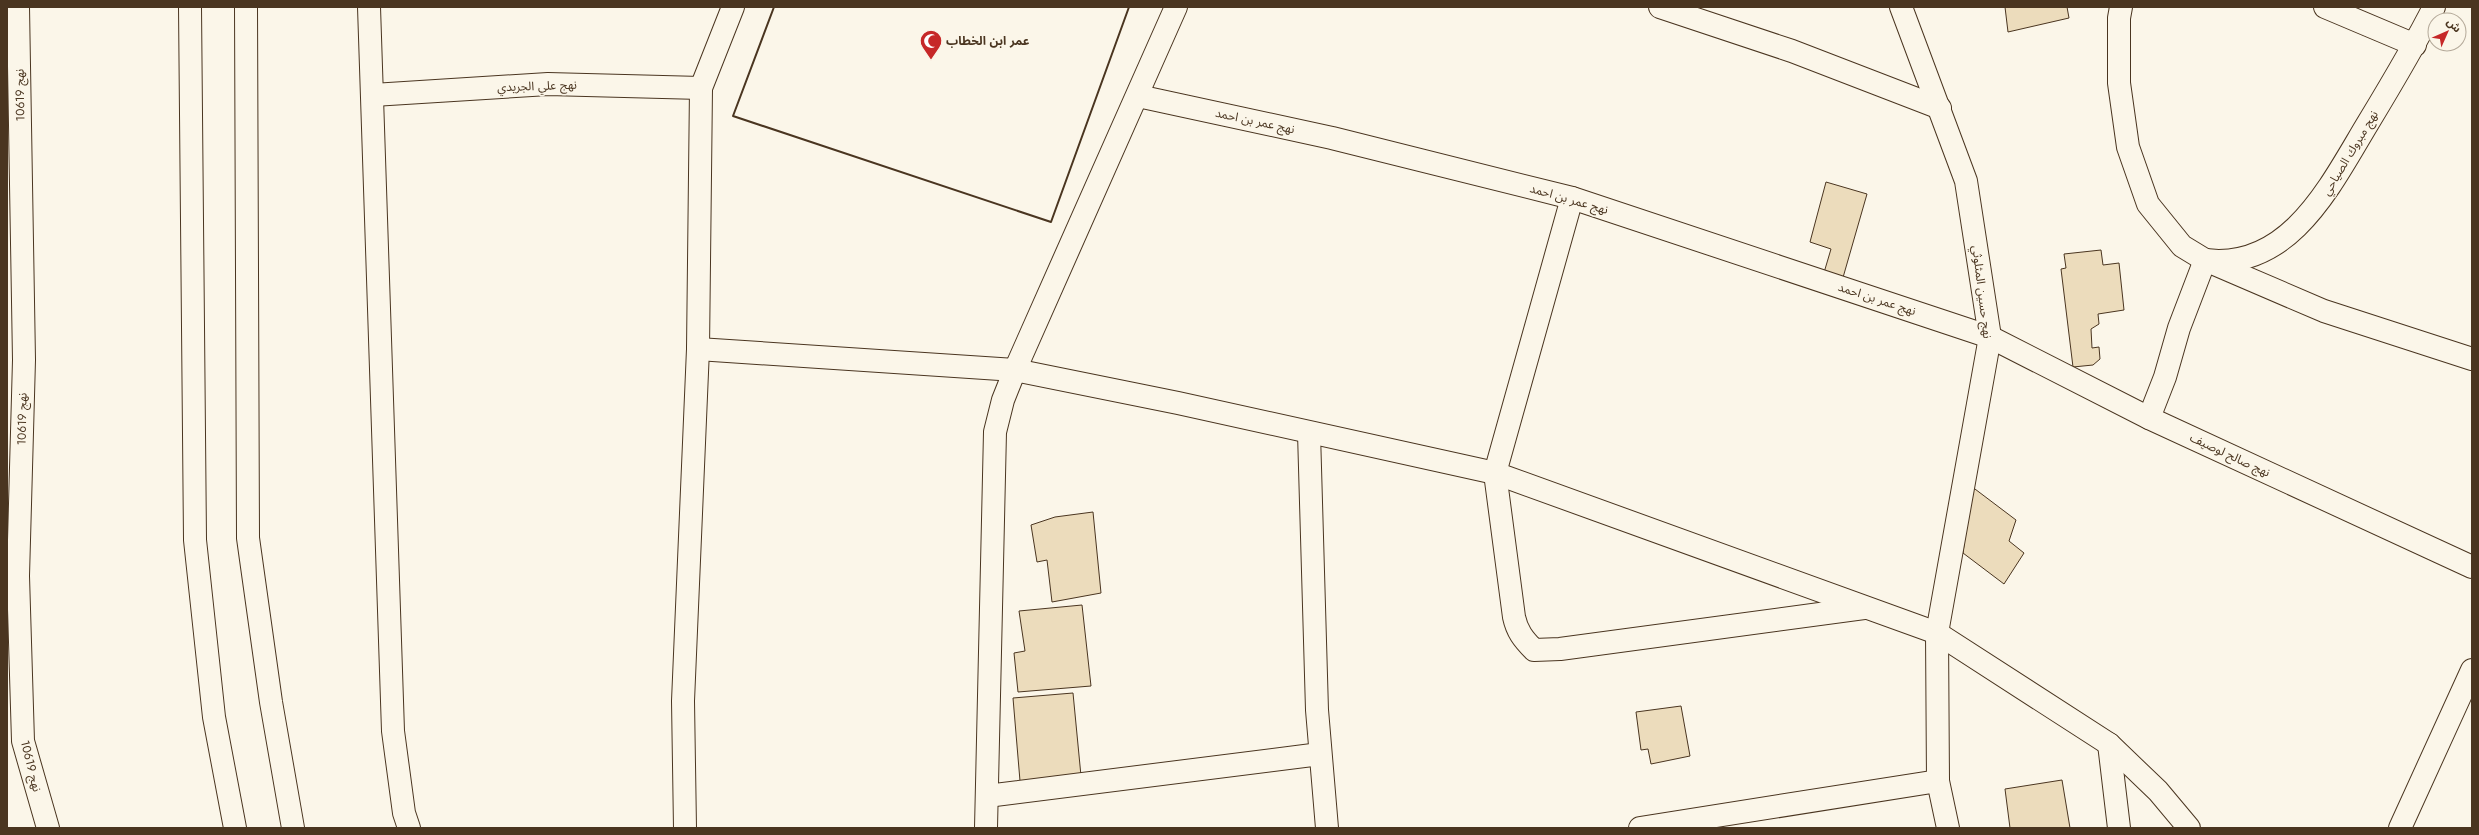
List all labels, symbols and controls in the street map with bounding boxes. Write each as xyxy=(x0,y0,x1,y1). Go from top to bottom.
north arrow xyxy=(2427,12,2467,52)
text: ش xyxy=(2443,14,2465,36)
mosque icon: عمر ابن الخطاب xyxy=(918,28,944,61)
place label: عمر ابن الخطاب xyxy=(946,32,1030,50)
street label: نهج 10619 xyxy=(11,69,29,121)
street label: نهج علي الجريدي xyxy=(497,76,577,97)
street label: نهج عمر بن احمد xyxy=(1214,104,1296,138)
street label: نهج مبروك الصياحي xyxy=(2317,107,2383,199)
street label: نهج عمر بن احمد xyxy=(1528,179,1610,219)
street label: نهج حسين المثلوثي xyxy=(1967,244,1997,340)
street label: نهج عمر بن احمد xyxy=(1836,278,1918,320)
street label: نهج 10619 xyxy=(13,393,31,445)
street label: نهج صالح لوصيف xyxy=(2187,428,2273,482)
street label: نهج 10619 xyxy=(16,738,46,794)

